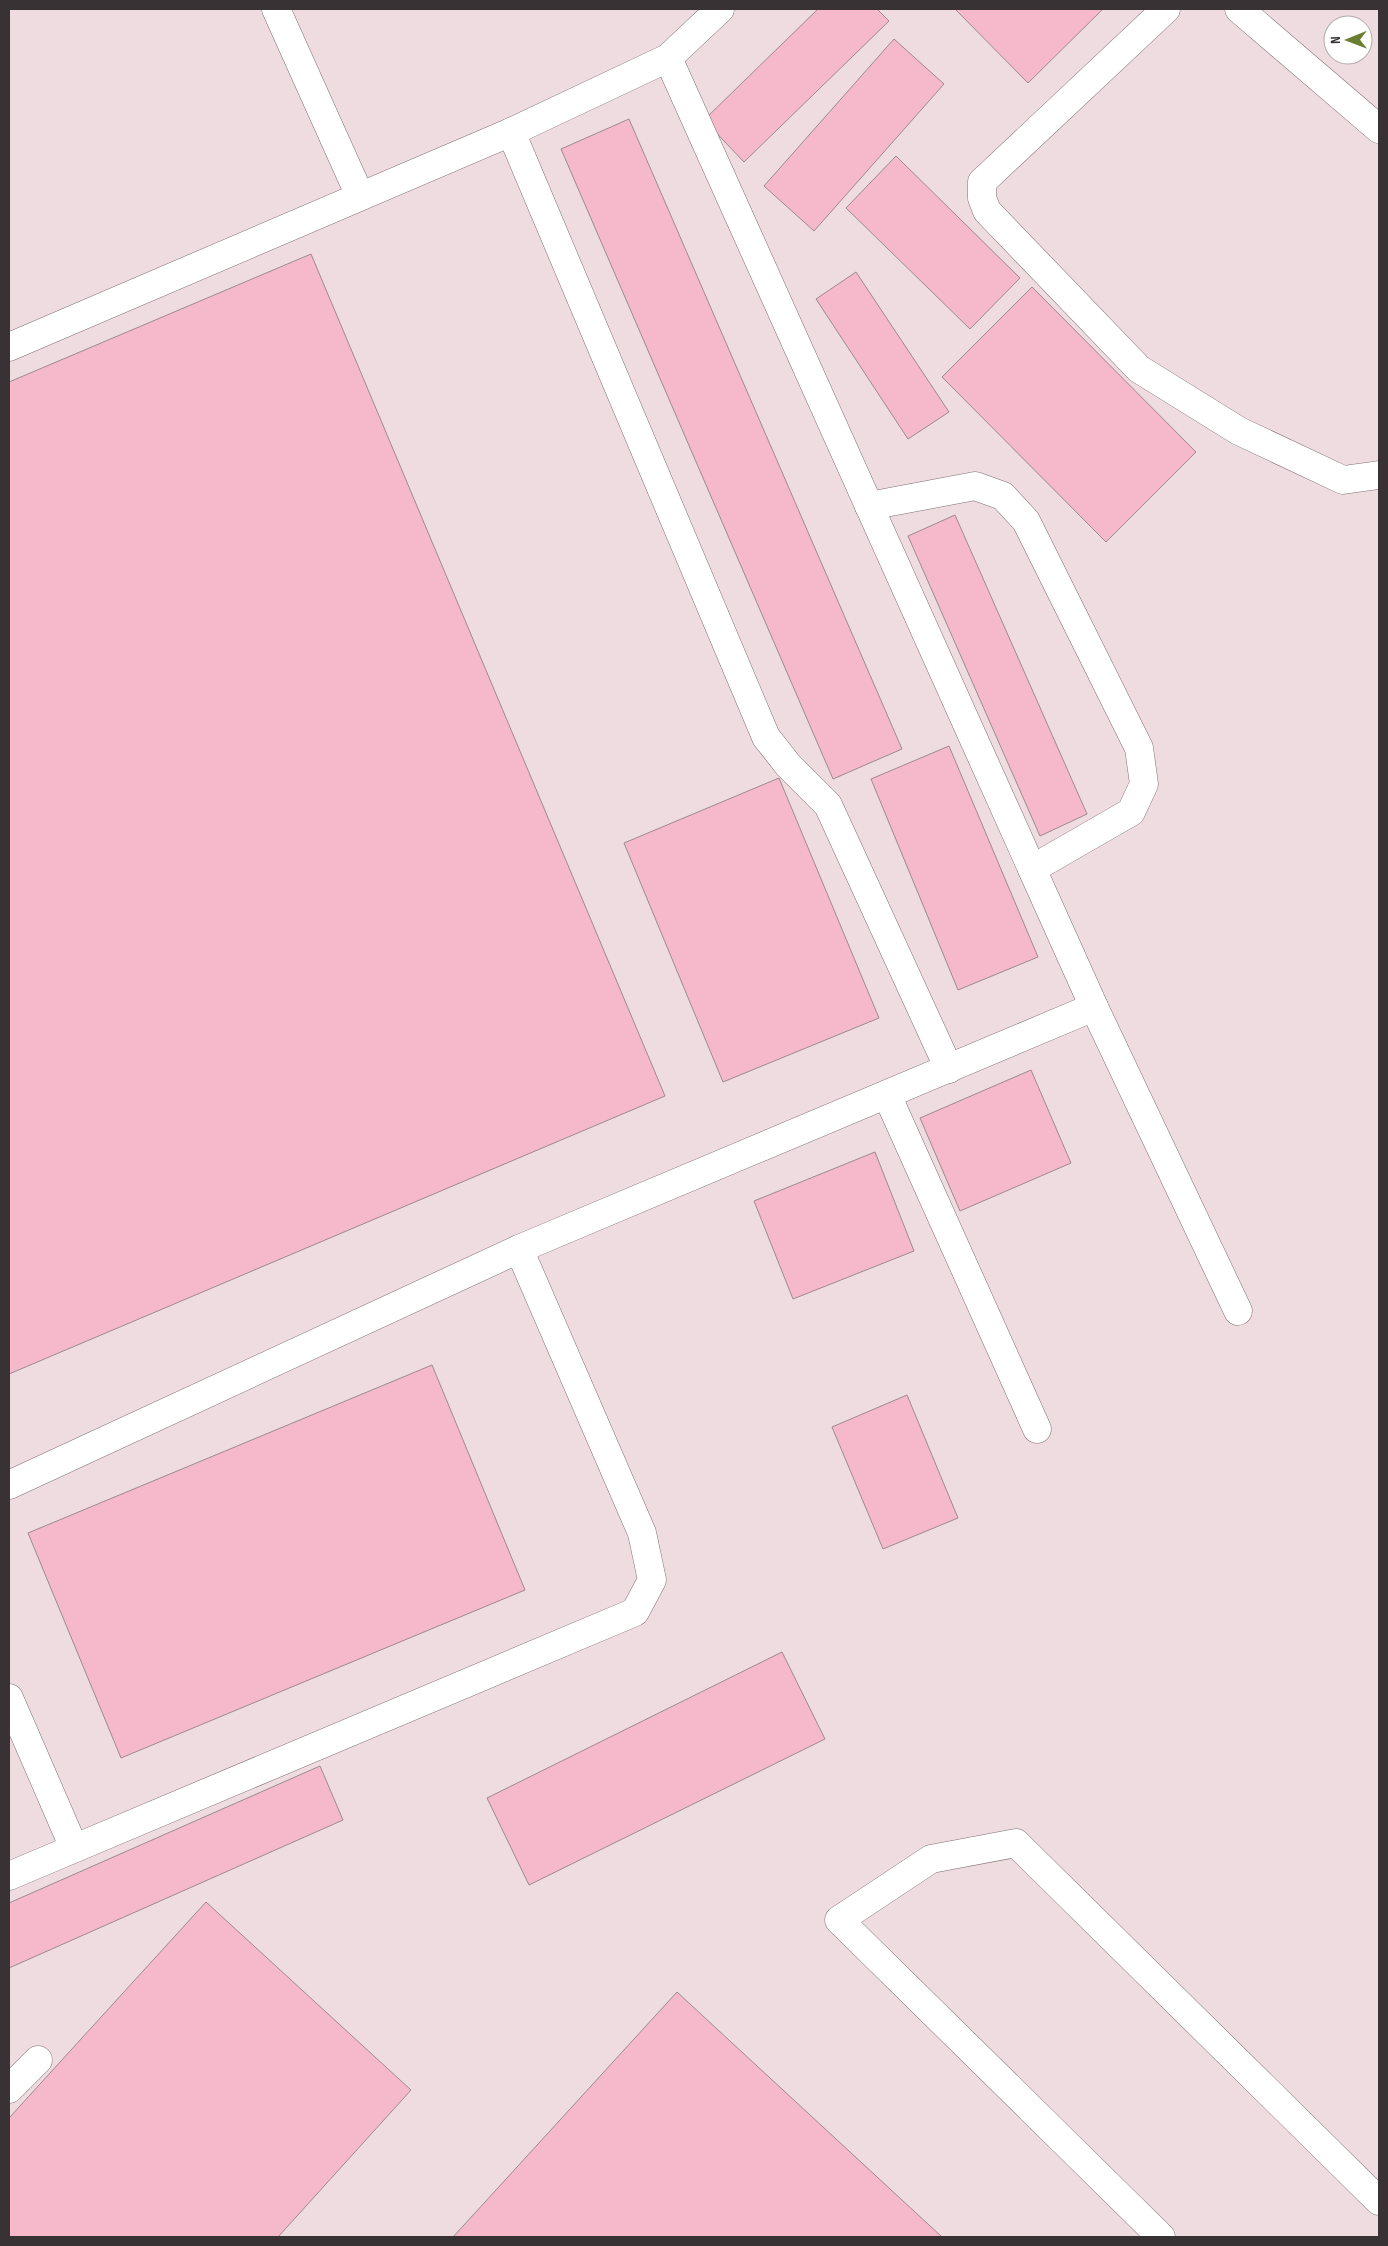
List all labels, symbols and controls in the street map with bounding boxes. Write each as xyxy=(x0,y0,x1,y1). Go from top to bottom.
north arrow xyxy=(1323,15,1373,65)
text: N xyxy=(1327,36,1344,44)

